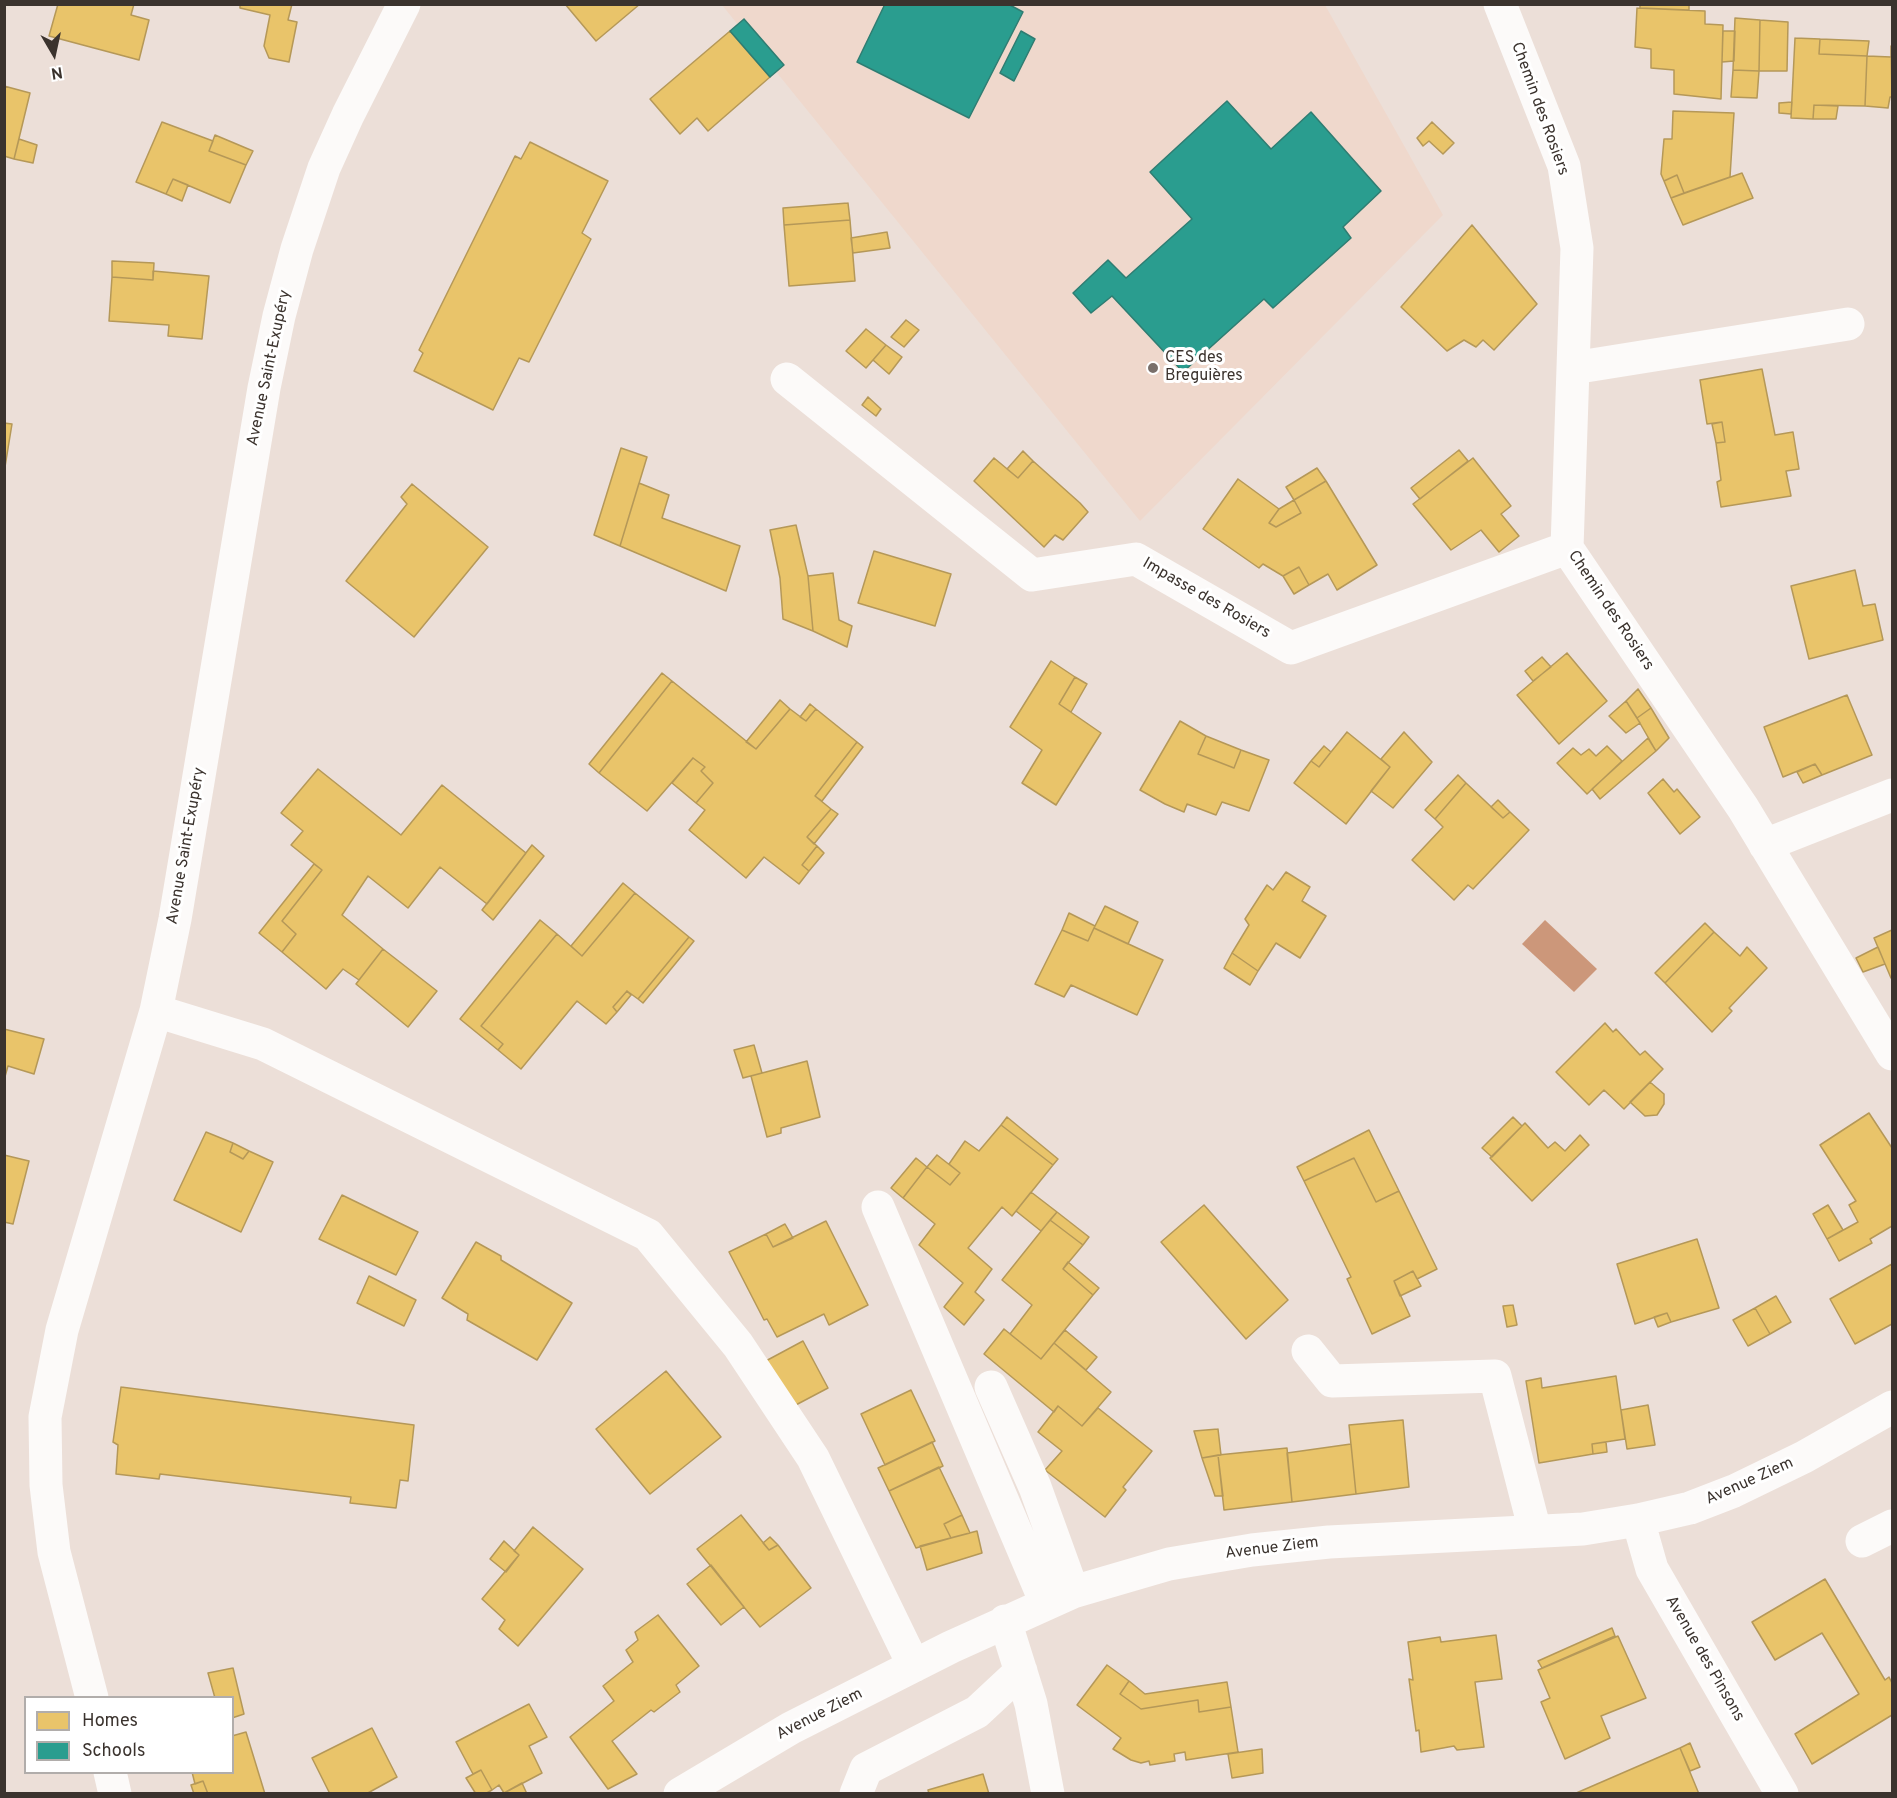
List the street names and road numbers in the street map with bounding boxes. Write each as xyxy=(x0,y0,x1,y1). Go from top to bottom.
street label: Chemin des Rosiers xyxy=(1506,40,1572,178)
street label: Avenue Saint-Exupéry xyxy=(244,288,296,448)
street label: Chemin des Rosiers xyxy=(1563,547,1657,675)
street label: Impasse des Rosiers xyxy=(1139,554,1273,644)
street label: Avenue Saint-Exupéry xyxy=(164,766,210,926)
street label: Avenue Ziem xyxy=(1703,1454,1797,1510)
street label: Avenue Ziem xyxy=(1224,1534,1320,1564)
street label: Avenue des Pinsons xyxy=(1660,1593,1748,1725)
street label: Avenue Ziem xyxy=(774,1685,866,1745)

